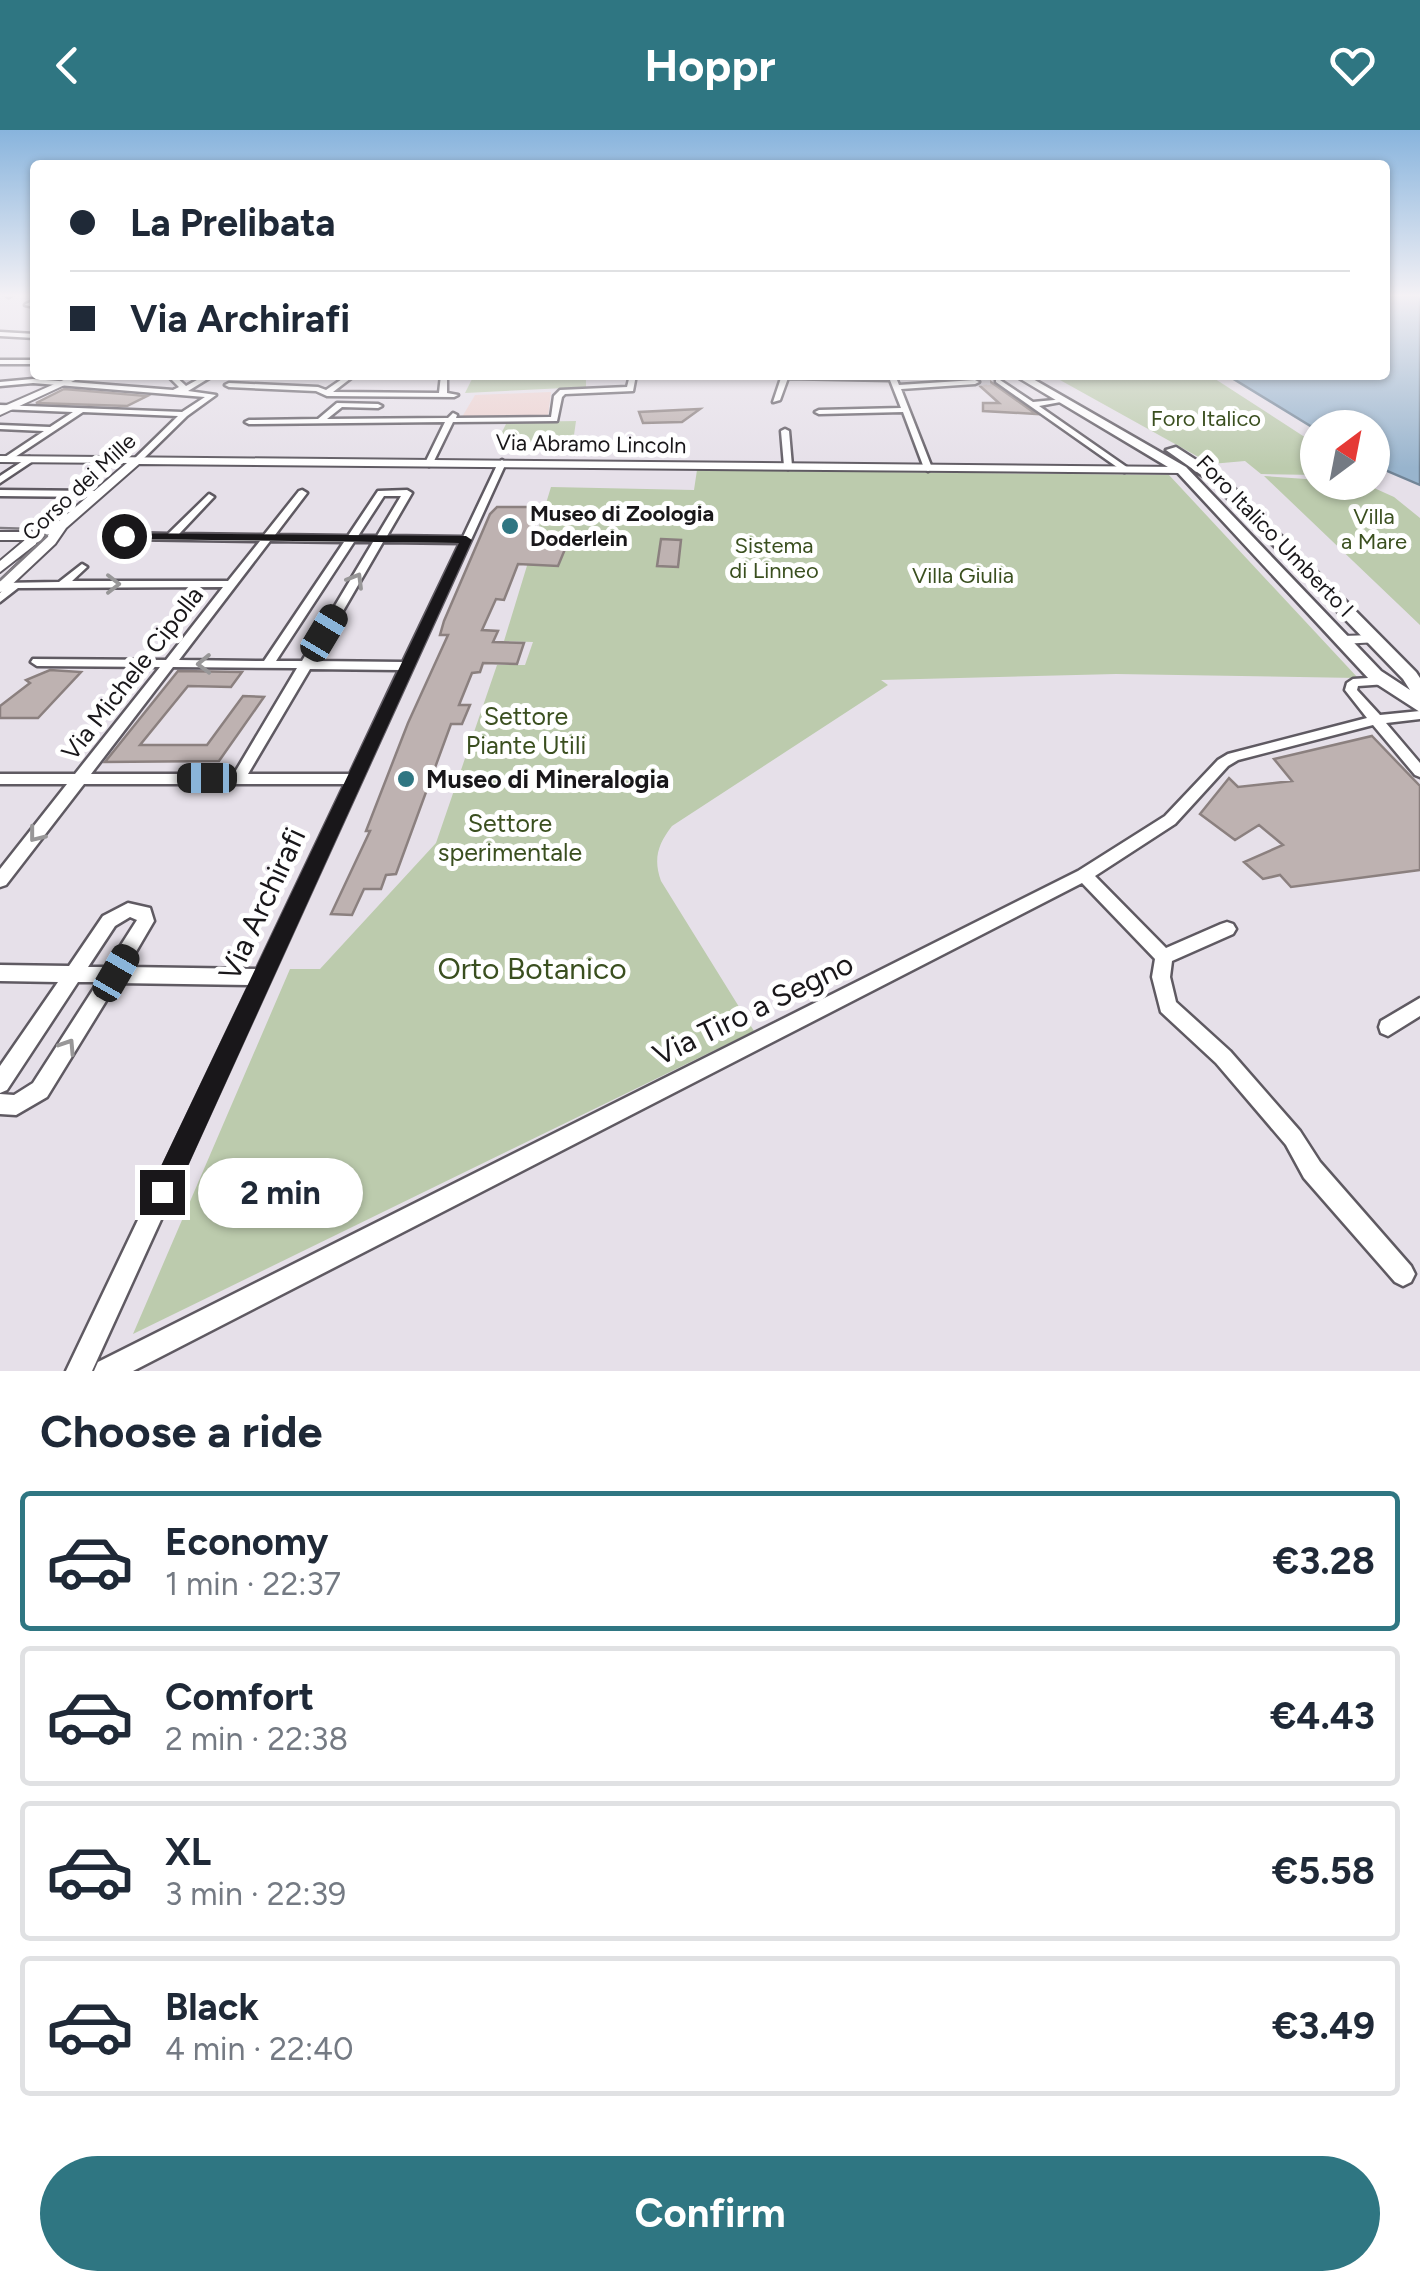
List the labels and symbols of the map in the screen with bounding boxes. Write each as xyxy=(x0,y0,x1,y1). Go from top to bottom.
park label: Foro Italico xyxy=(1151,405,1261,432)
north arrow xyxy=(1300,410,1390,500)
street label: Corso dei Mille xyxy=(17,428,141,546)
street label: Via Abramo Lincoln xyxy=(495,429,687,459)
street label: Foro Italico Umberto I xyxy=(1191,449,1359,623)
place label: Museo di Zoologia Doderlein xyxy=(530,500,714,552)
park label: Villa a Mare xyxy=(1341,503,1407,555)
route start xyxy=(102,514,147,559)
marker: Museo di Zoologia Doderlein xyxy=(499,515,521,537)
park label: Sistema di Linneo xyxy=(729,532,819,584)
park label: Villa Giulia xyxy=(912,562,1014,589)
one-way arrow xyxy=(106,573,121,595)
one-way arrow xyxy=(344,573,363,591)
street label: Via Michele Cipolla xyxy=(55,580,209,766)
car xyxy=(296,600,352,666)
one-way arrow xyxy=(195,653,210,675)
park label: Settore Piante Utili xyxy=(466,701,586,760)
car xyxy=(177,763,237,793)
place label: Museo di Mineralogia xyxy=(426,764,669,794)
marker: Museo di Mineralogia xyxy=(395,768,417,790)
park label: Settore sperimentale xyxy=(438,808,582,867)
street label: Via Archirafi xyxy=(211,822,313,986)
one-way arrow xyxy=(30,824,47,842)
car xyxy=(88,940,144,1006)
street label: Via Tiro a Segno xyxy=(647,945,859,1073)
park label: Orto Botanico xyxy=(437,950,627,987)
one-way arrow xyxy=(56,1039,75,1057)
callout: 2 min xyxy=(197,1157,362,1227)
route end xyxy=(140,1170,185,1215)

